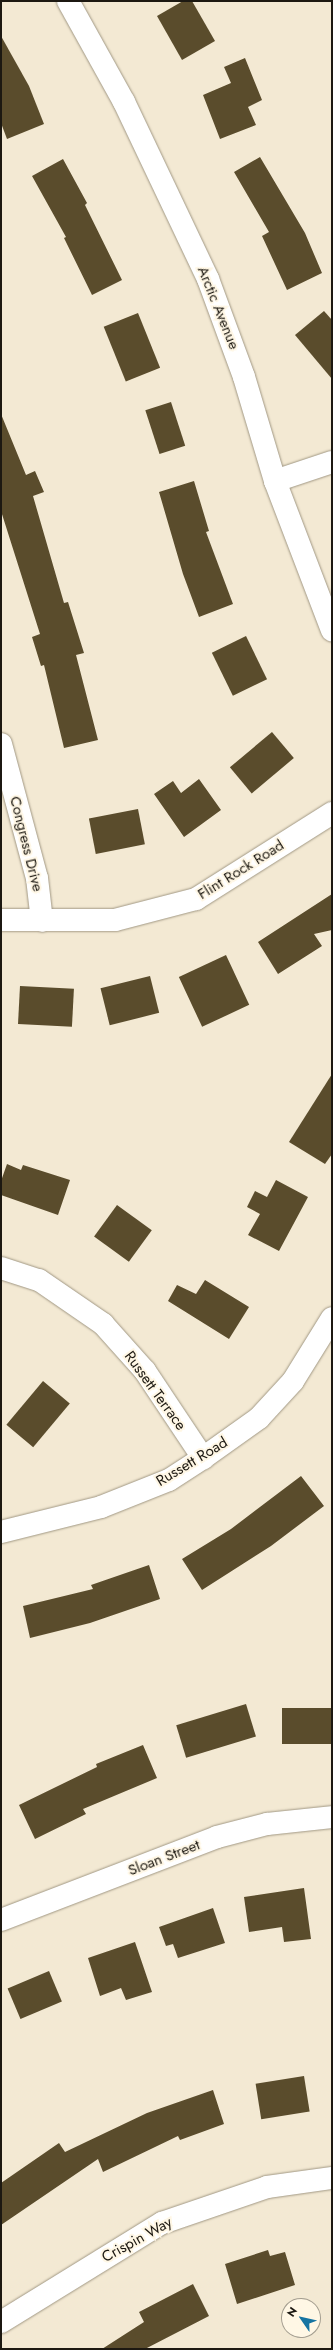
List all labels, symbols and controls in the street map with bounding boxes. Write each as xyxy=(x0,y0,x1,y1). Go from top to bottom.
street label: Arctic Avenue xyxy=(193,264,243,352)
street label: Congress Drive xyxy=(5,795,47,893)
street label: Flint Rock Road xyxy=(195,836,287,904)
street label: Russett Terrace xyxy=(120,1348,190,1434)
street label: Russett Road xyxy=(153,1434,231,1490)
street label: Sloan Street xyxy=(126,1836,202,1880)
street label: Crispin Way xyxy=(99,2213,175,2267)
north arrow xyxy=(281,2298,321,2338)
text: N xyxy=(283,2304,301,2320)

